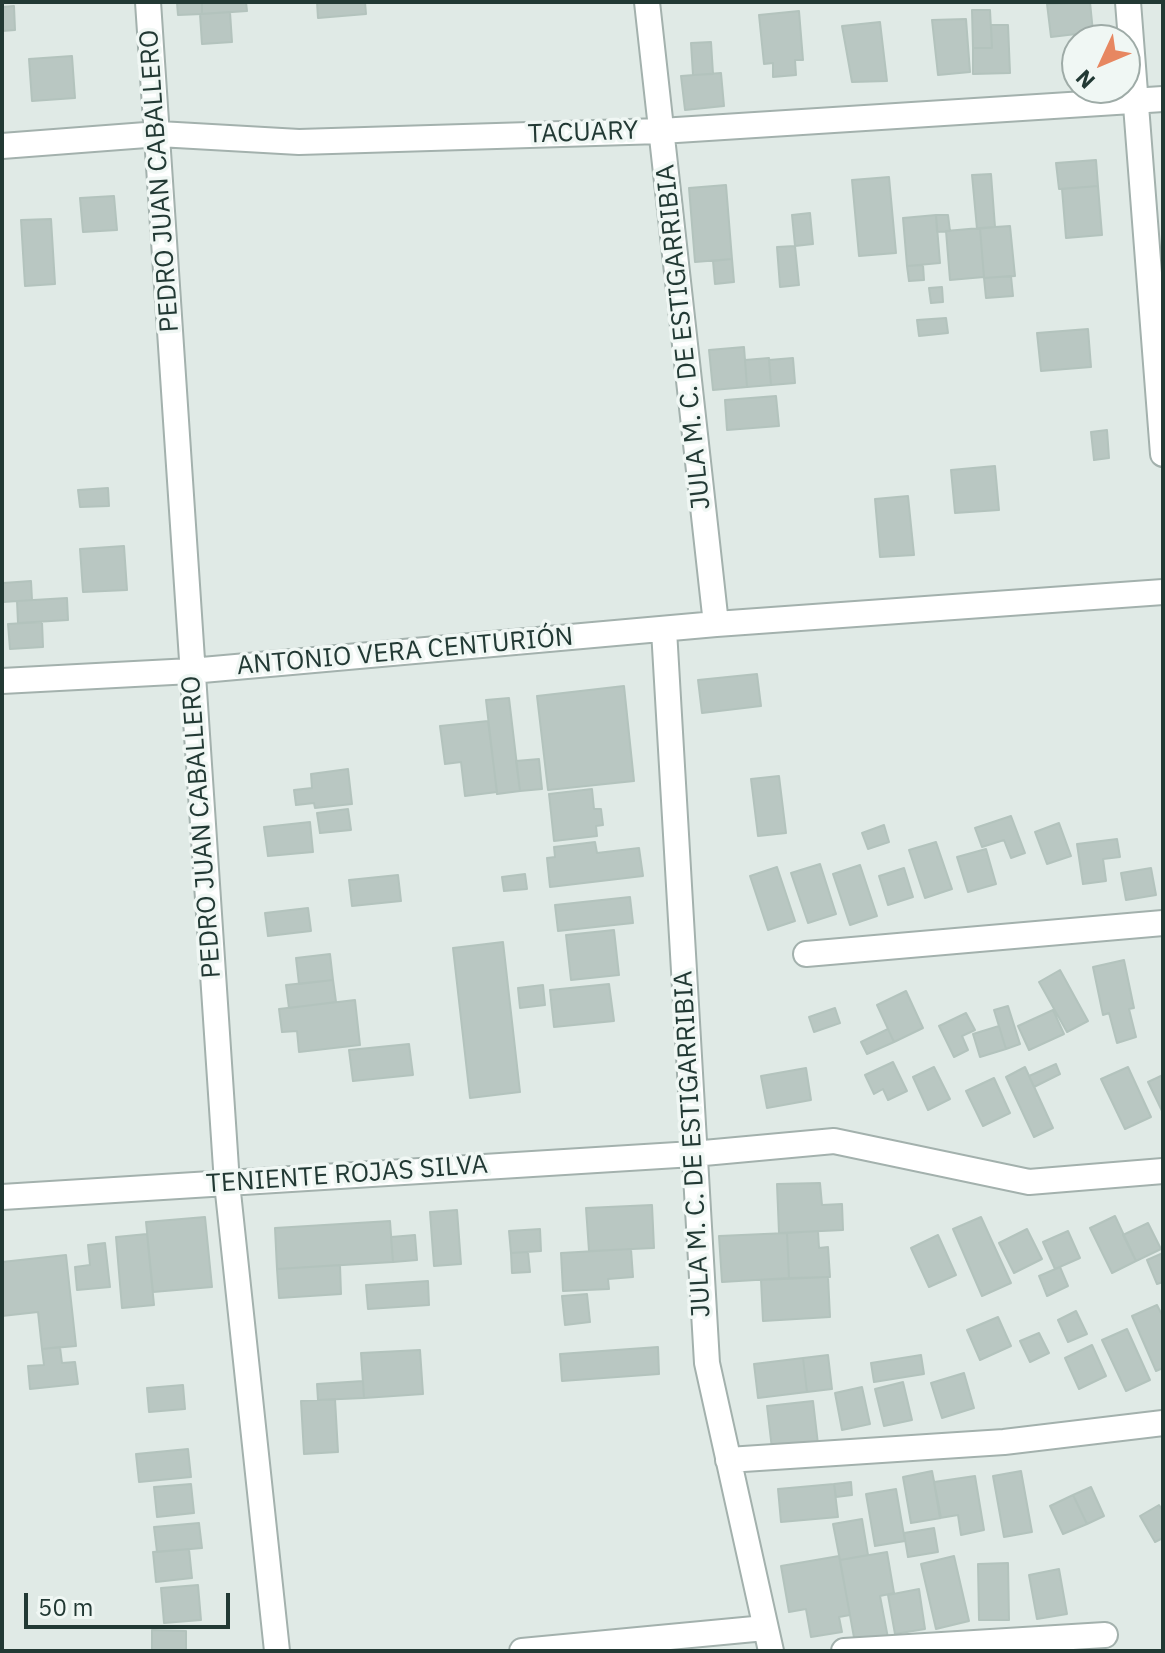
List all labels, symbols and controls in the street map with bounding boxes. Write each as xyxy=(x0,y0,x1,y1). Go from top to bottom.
north arrow xyxy=(1061,24,1141,104)
street label: PEDRO JUAN CABALLERO xyxy=(134,29,186,333)
text: N xyxy=(1069,64,1101,95)
street label: TACUARY xyxy=(527,115,639,151)
street label: JULA M. C. DE ESTIGARRIBIA xyxy=(650,163,718,511)
street label: ANTONIO VERA CENTURIÓN xyxy=(235,622,575,682)
street label: PEDRO JUAN CABALLERO xyxy=(176,675,228,979)
street label: JULA M. C. DE ESTIGARRIBIA xyxy=(668,970,718,1318)
street label: TENIENTE ROJAS SILVA xyxy=(205,1150,489,1200)
scale bar xyxy=(28,1577,234,1627)
text: 50 m xyxy=(38,1591,93,1623)

